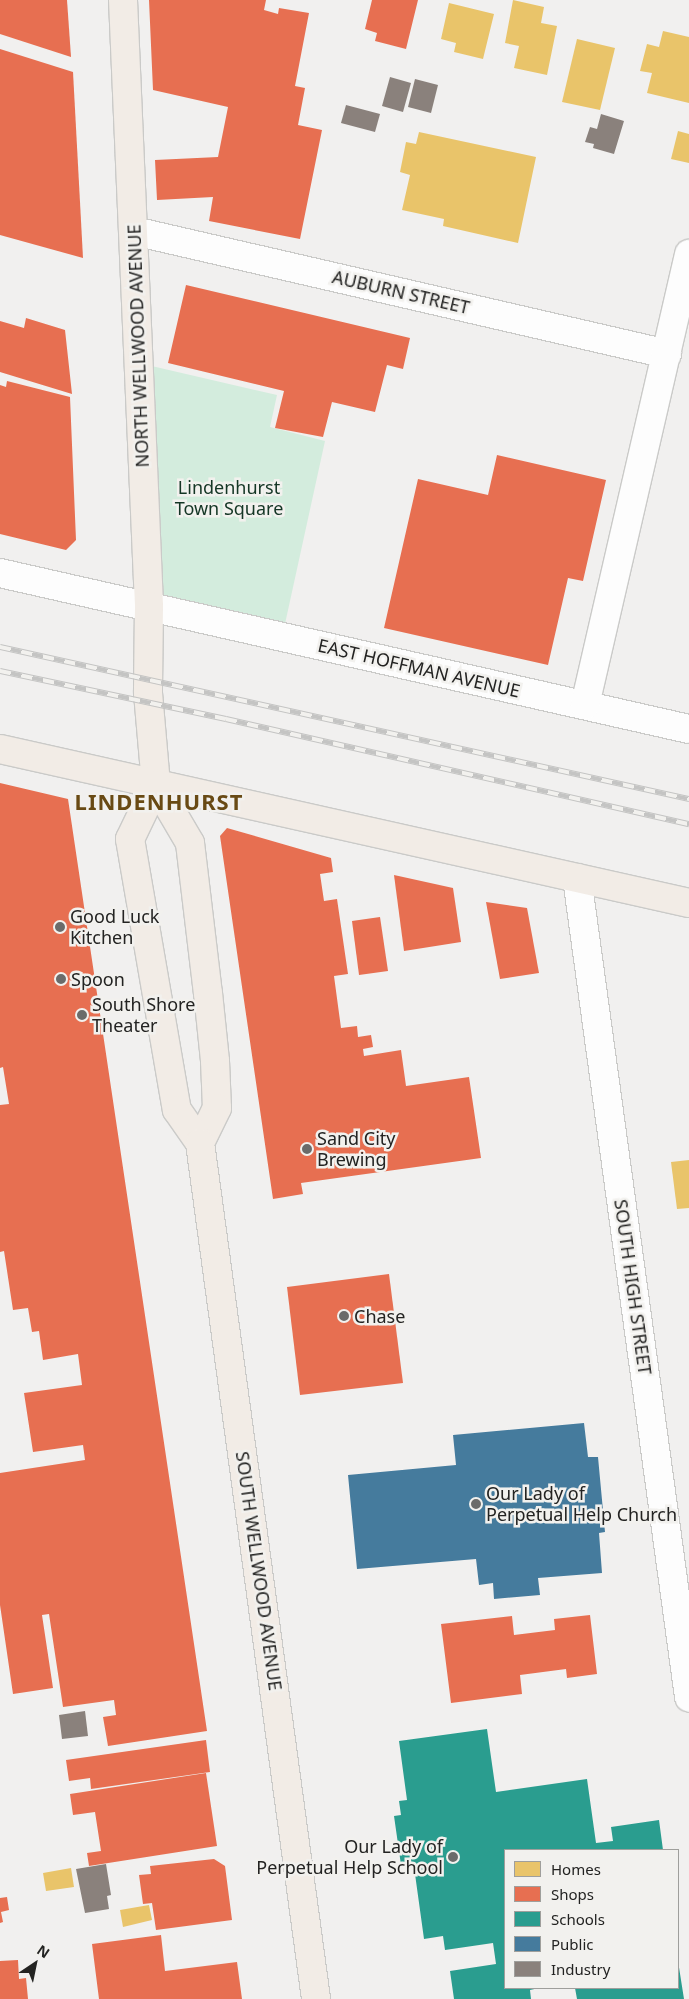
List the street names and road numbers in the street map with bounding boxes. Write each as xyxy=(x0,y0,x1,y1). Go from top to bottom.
street label: NORTH WELLWOOD AVENUE xyxy=(123,224,153,468)
street label: AUBURN STREET xyxy=(330,266,472,318)
street label: EAST HOFFMAN AVENUE xyxy=(316,634,522,702)
street label: SOUTH HIGH STREET xyxy=(610,1198,656,1376)
street label: SOUTH WELLWOOD AVENUE xyxy=(232,1450,286,1692)

